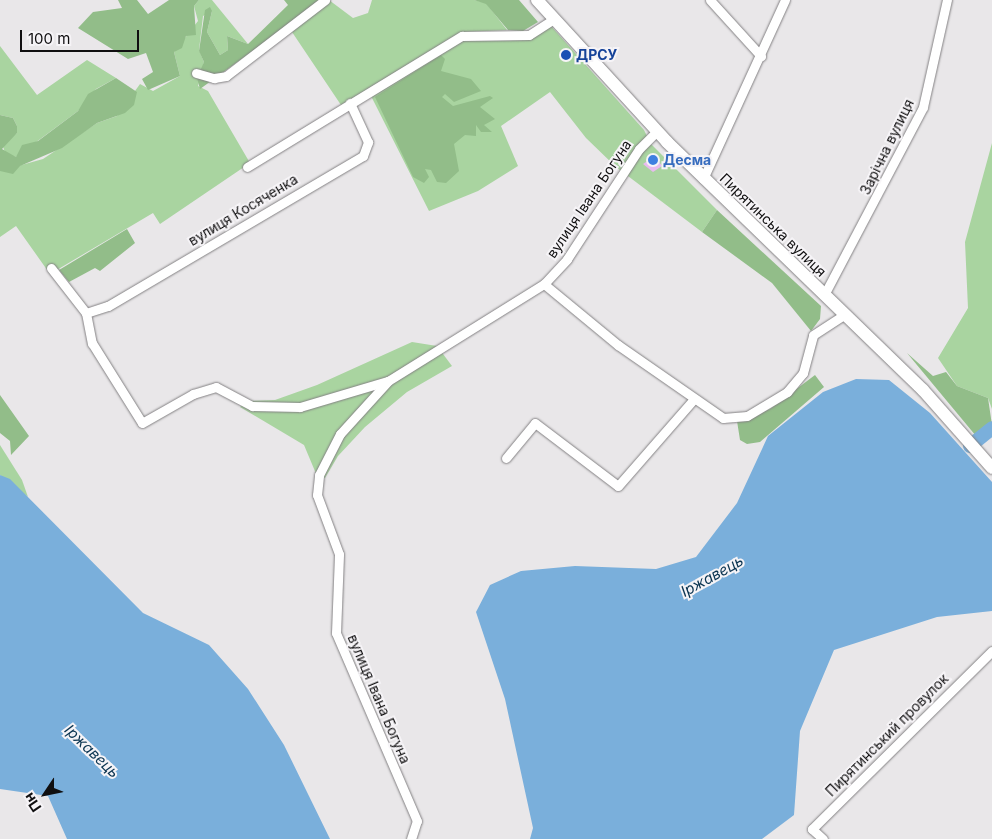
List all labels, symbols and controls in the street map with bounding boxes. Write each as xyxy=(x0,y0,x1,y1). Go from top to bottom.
scale bar xyxy=(22,20,141,52)
text: 100 m xyxy=(28,29,70,48)
place label: ДРСУ xyxy=(576,47,617,63)
marker: ДРСУ xyxy=(560,49,572,61)
street label: Зарічна вулиця xyxy=(857,96,917,198)
street label: вулиця Івана Богуна xyxy=(543,137,635,261)
place label: Десма xyxy=(663,152,711,168)
marker: Десма xyxy=(647,154,659,166)
street label: Пирятинська вулиця xyxy=(716,170,830,280)
street label: вулиця Косяченка xyxy=(185,171,301,249)
water label: Іржавець xyxy=(678,551,746,601)
street label: вулиця Івана Богуна xyxy=(344,632,414,766)
street label: Пирятинський провулок xyxy=(822,670,952,800)
water label: Іржавець xyxy=(61,721,123,781)
north arrow xyxy=(20,769,70,819)
text: Пн xyxy=(20,790,45,815)

